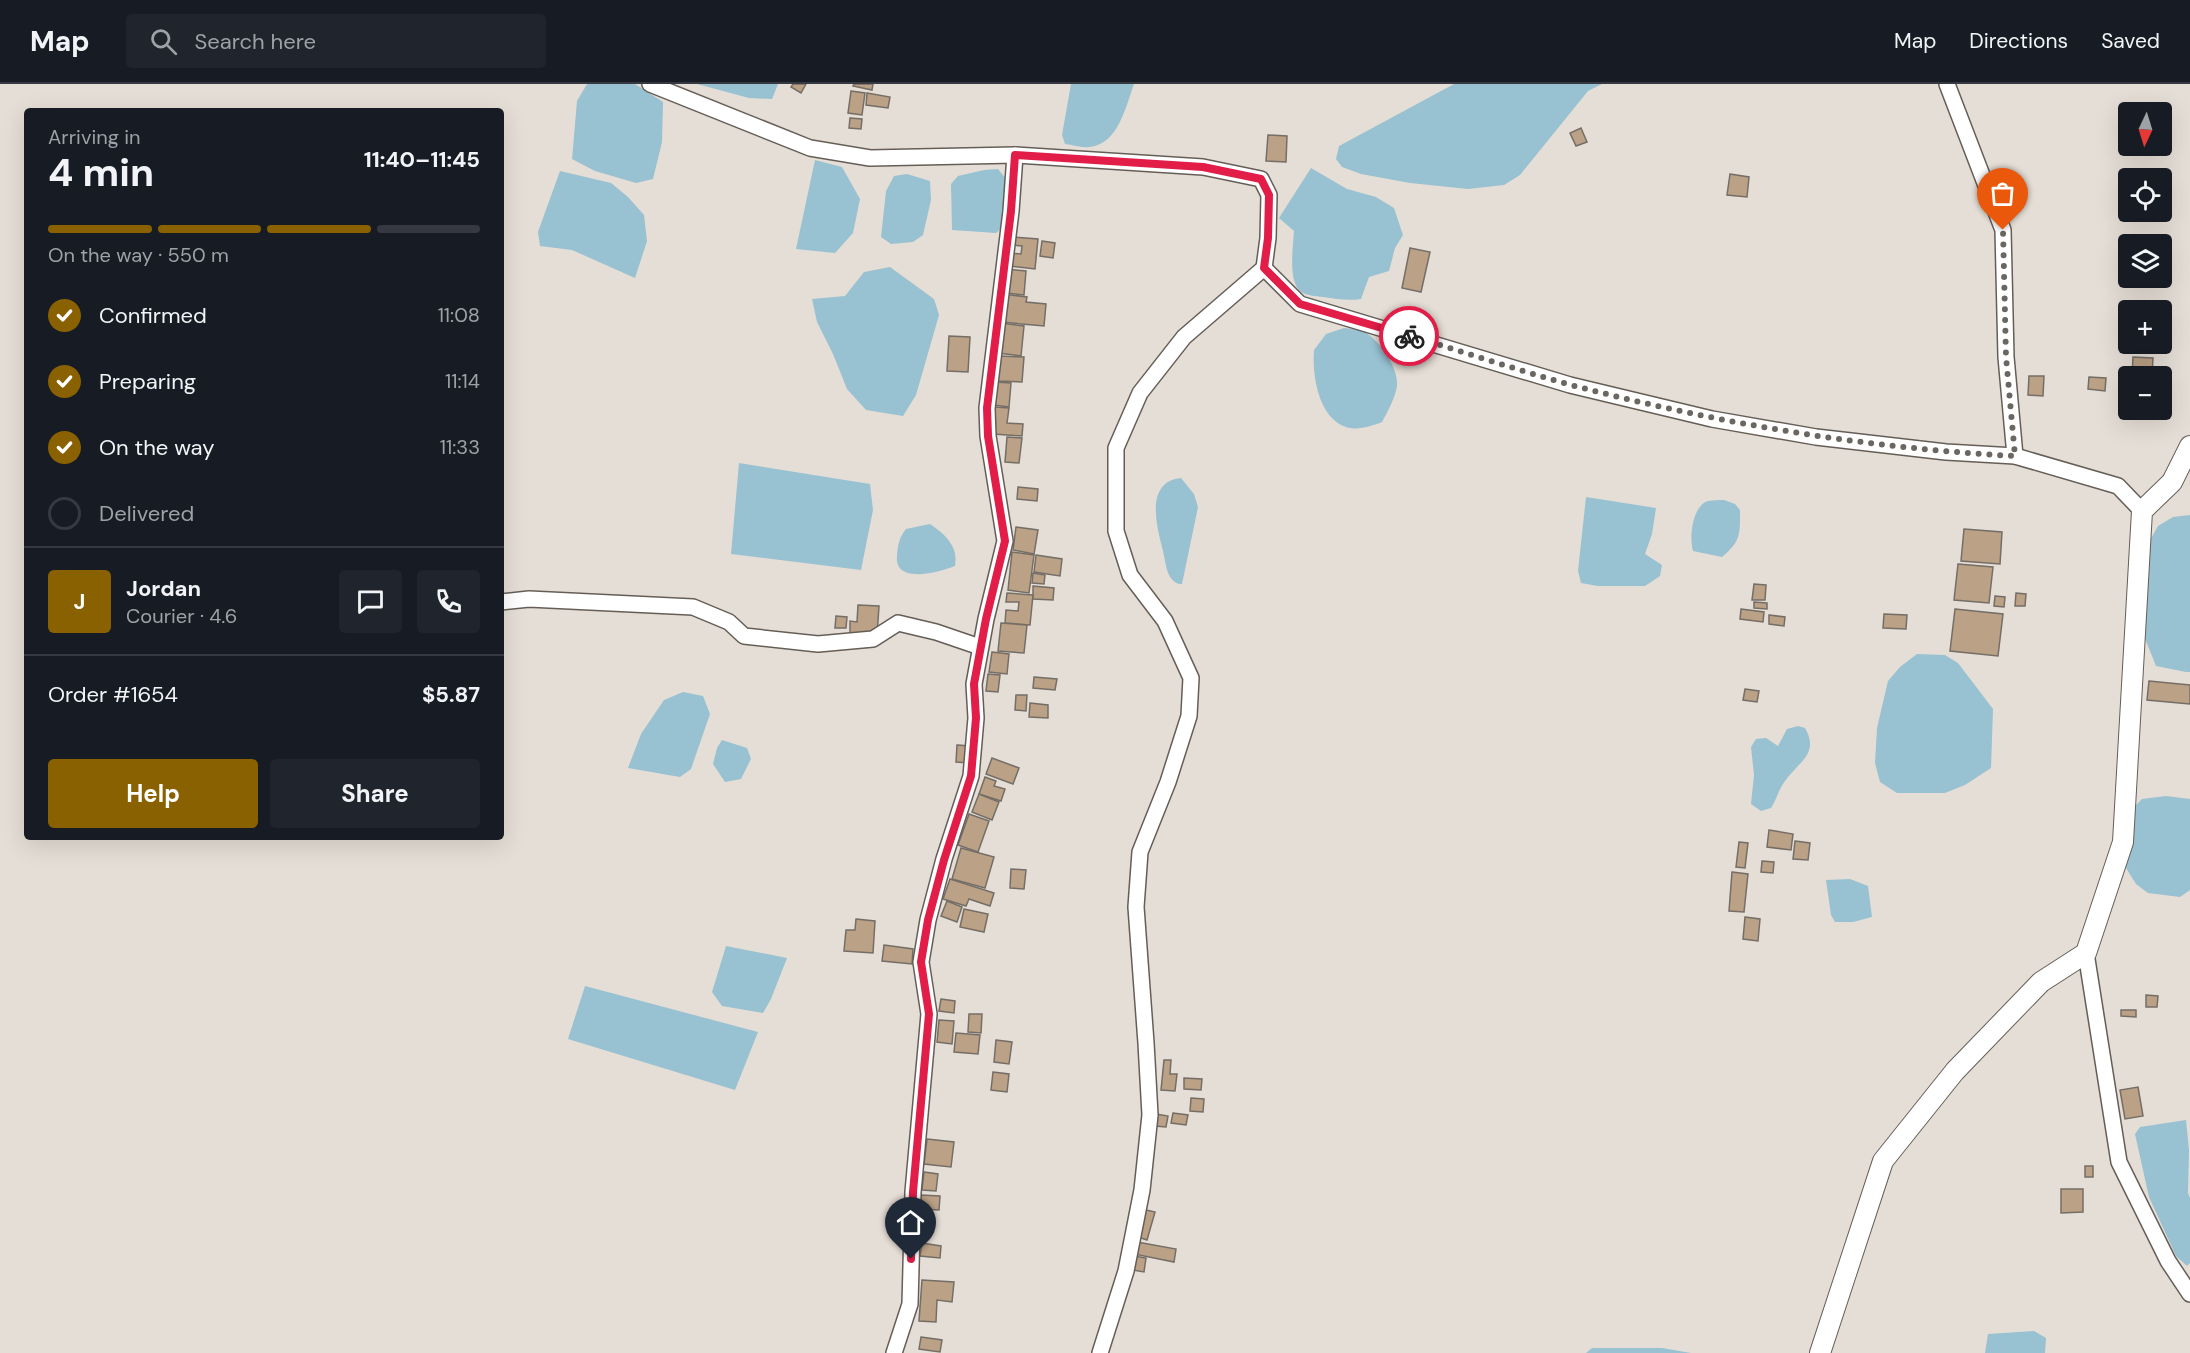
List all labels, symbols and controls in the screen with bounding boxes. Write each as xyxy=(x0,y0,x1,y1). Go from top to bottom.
search box xyxy=(126,14,546,68)
text: Map xyxy=(30,23,90,60)
icon: search xyxy=(147,25,180,58)
text: Search here xyxy=(195,27,316,56)
text: Map xyxy=(1894,27,1936,55)
text: Directions xyxy=(1969,27,2068,55)
text: Saved xyxy=(2101,27,2160,55)
north arrow xyxy=(2118,102,2172,156)
map controls xyxy=(2118,102,2172,420)
text: Arriving in xyxy=(48,124,140,150)
text: 11:40–11:45 xyxy=(364,145,480,174)
text: 4 min xyxy=(48,147,154,198)
pin xyxy=(1977,168,2028,230)
button: locate xyxy=(2118,168,2172,222)
icon: bag xyxy=(1986,177,2019,210)
button: layers xyxy=(2118,234,2172,288)
text: On the way · 550 m xyxy=(48,242,229,268)
icon: check xyxy=(48,299,81,332)
button: + xyxy=(2118,300,2172,354)
text: Confirmed xyxy=(99,301,207,330)
text: 11:08 xyxy=(438,302,480,328)
courier xyxy=(1379,306,1439,366)
icon: bike xyxy=(1393,320,1426,353)
icon: check xyxy=(48,365,81,398)
button: − xyxy=(2118,366,2172,420)
text: Preparing xyxy=(99,367,196,396)
text: 11:14 xyxy=(445,368,480,394)
icon: check xyxy=(48,431,81,464)
text: On the way xyxy=(99,433,214,462)
text: 11:33 xyxy=(440,434,480,460)
text: Delivered xyxy=(99,499,194,528)
button: chat xyxy=(339,570,402,633)
button: phone xyxy=(417,570,480,633)
text: Jordan xyxy=(126,574,201,603)
text: J xyxy=(74,587,85,616)
text: Courier · 4.6 xyxy=(126,603,237,629)
text: Order #1654 xyxy=(48,680,178,709)
text: $5.87 xyxy=(422,680,480,709)
button: Help xyxy=(48,759,258,828)
button: Share xyxy=(270,759,480,828)
pin xyxy=(885,1197,936,1259)
icon: home xyxy=(894,1206,927,1239)

